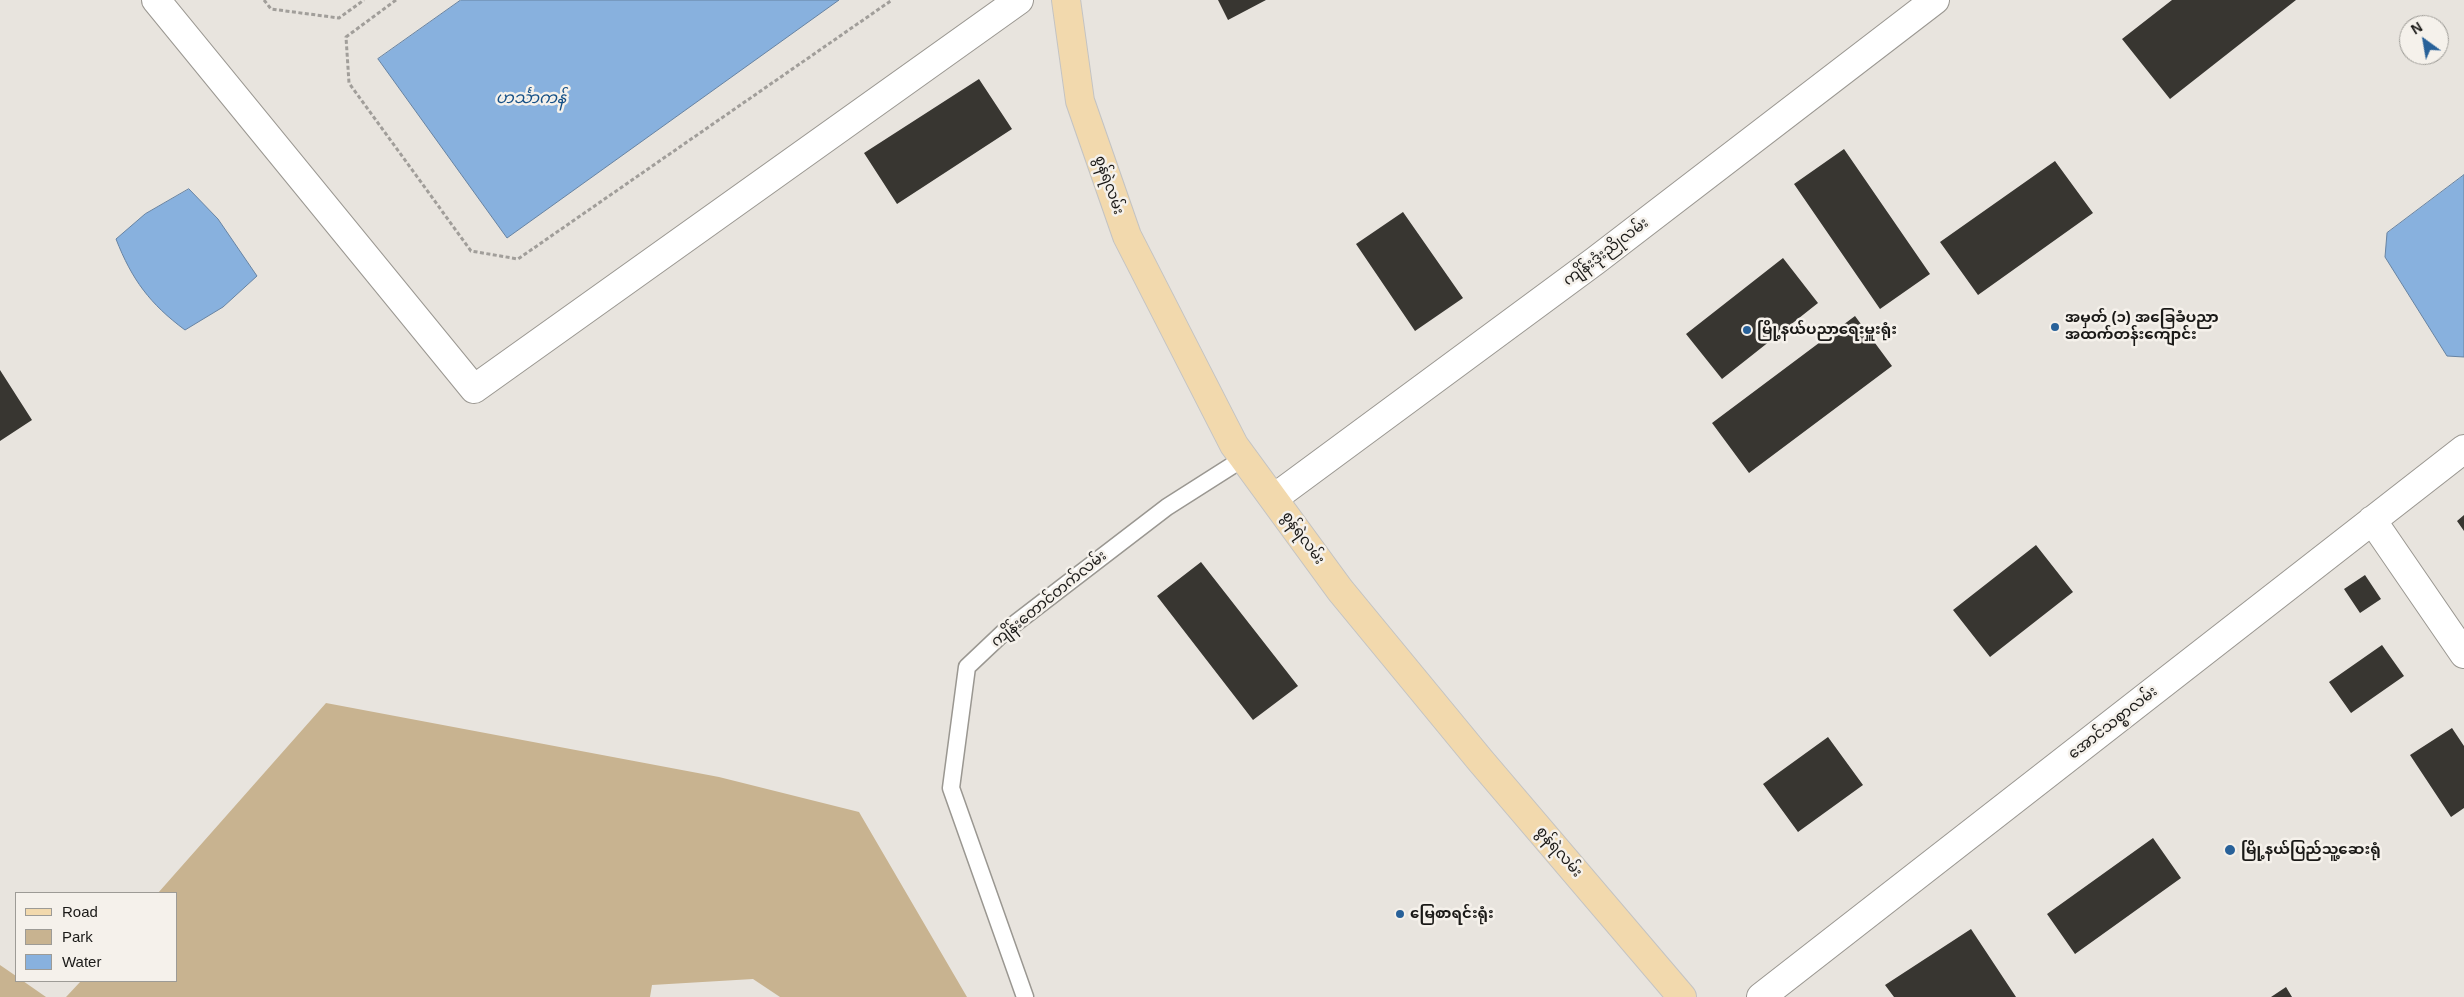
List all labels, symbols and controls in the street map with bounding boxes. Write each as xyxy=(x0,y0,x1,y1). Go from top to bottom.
north arrow xyxy=(2399,15,2449,65)
text: N xyxy=(2408,19,2425,38)
water label: ဟင်္သာကန် xyxy=(496,89,566,109)
street label: စွန်ရဲလမ်း xyxy=(1091,153,1127,217)
street label: ကျိန်းဒုံးညိုလမ်း xyxy=(1560,214,1652,290)
place label: အမှတ် (၁) အခြေခံပညာ အထက်တန်းကျောင်း xyxy=(2065,309,2219,344)
place label: မြို့နယ်ပညာရေးမှူးရုံး xyxy=(1757,321,1897,339)
marker: အမှတ် (၁) အခြေခံပညာ အထက်တန်းကျောင်း xyxy=(2049,321,2061,333)
marker: မြို့နယ်ပညာရေးမှူးရုံး xyxy=(1741,324,1753,336)
street label: စွန်ရဲလမ်း xyxy=(1278,508,1328,568)
street label: ကျိန်းတောင်တက်လမ်း xyxy=(988,547,1110,651)
street label: အောင်သစ္စာလမ်း xyxy=(2065,683,2161,763)
street label: စွန်ရဲလမ်း xyxy=(1532,823,1586,881)
place label: မြို့နယ်ပြည်သူ့ဆေးရုံ xyxy=(2241,841,2381,859)
marker: မြို့နယ်ပြည်သူ့ဆေးရုံ xyxy=(2223,843,2237,857)
legend xyxy=(15,892,178,982)
text: Road xyxy=(62,903,98,920)
place label: မြေစာရင်းရုံး xyxy=(1410,905,1494,923)
marker: မြေစာရင်းရုံး xyxy=(1394,908,1406,920)
text: Park xyxy=(62,928,93,945)
text: Water xyxy=(62,953,101,970)

